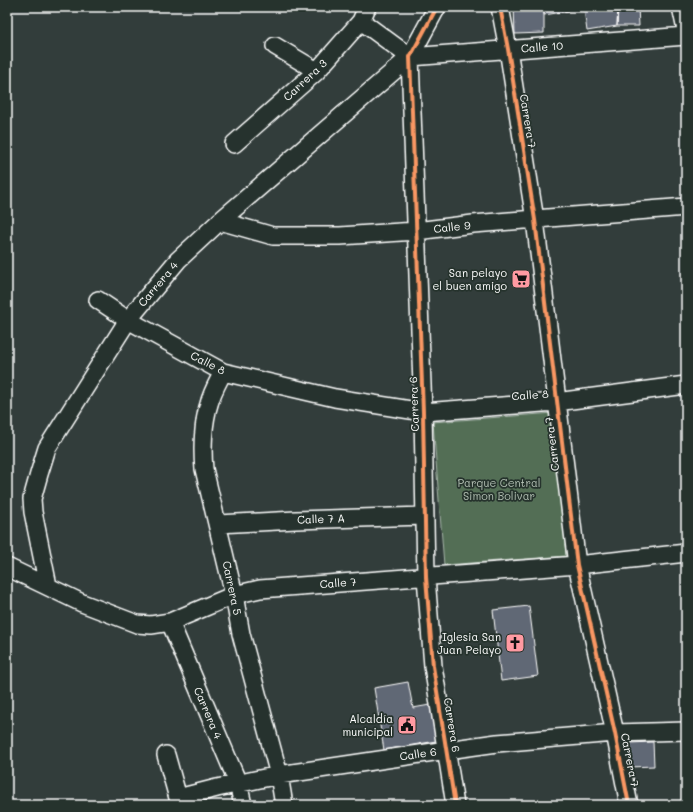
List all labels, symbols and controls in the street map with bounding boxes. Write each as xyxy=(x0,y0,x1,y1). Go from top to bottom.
street label: Calle 10 xyxy=(520,38,564,55)
street label: Carrera 3 xyxy=(279,55,330,104)
street label: Carrera 7 xyxy=(517,93,540,149)
street label: Calle 9 xyxy=(433,217,472,236)
street label: Carrera 4 xyxy=(134,257,181,310)
place label: San pelayo el buen amigo xyxy=(433,265,507,293)
supermarket icon: San pelayo el buen amigo xyxy=(510,268,532,290)
street label: Calle 8 xyxy=(188,347,229,378)
street label: Carrera 6 xyxy=(405,376,422,432)
street label: Calle 8 xyxy=(511,386,549,403)
street label: Carrera 7 xyxy=(541,416,562,472)
park label: Parque Central Simon Bolivar xyxy=(457,475,541,503)
street label: Calle 7 A xyxy=(297,510,345,527)
street label: Carrera 5 xyxy=(219,559,246,616)
street label: Calle 7 xyxy=(319,574,357,591)
place label: Iglesia San Juan Pelayo xyxy=(437,629,501,657)
church icon: Iglesia San Juan Pelayo xyxy=(504,632,526,654)
street label: Carrera 4 xyxy=(191,685,226,742)
street label: Carrera 6 xyxy=(441,697,464,753)
place label: Alcaldía municipal xyxy=(343,711,393,739)
public building icon: Alcaldía municipal xyxy=(396,714,418,736)
street label: Carrera 7 xyxy=(618,732,643,788)
street label: Calle 6 xyxy=(398,743,437,764)

